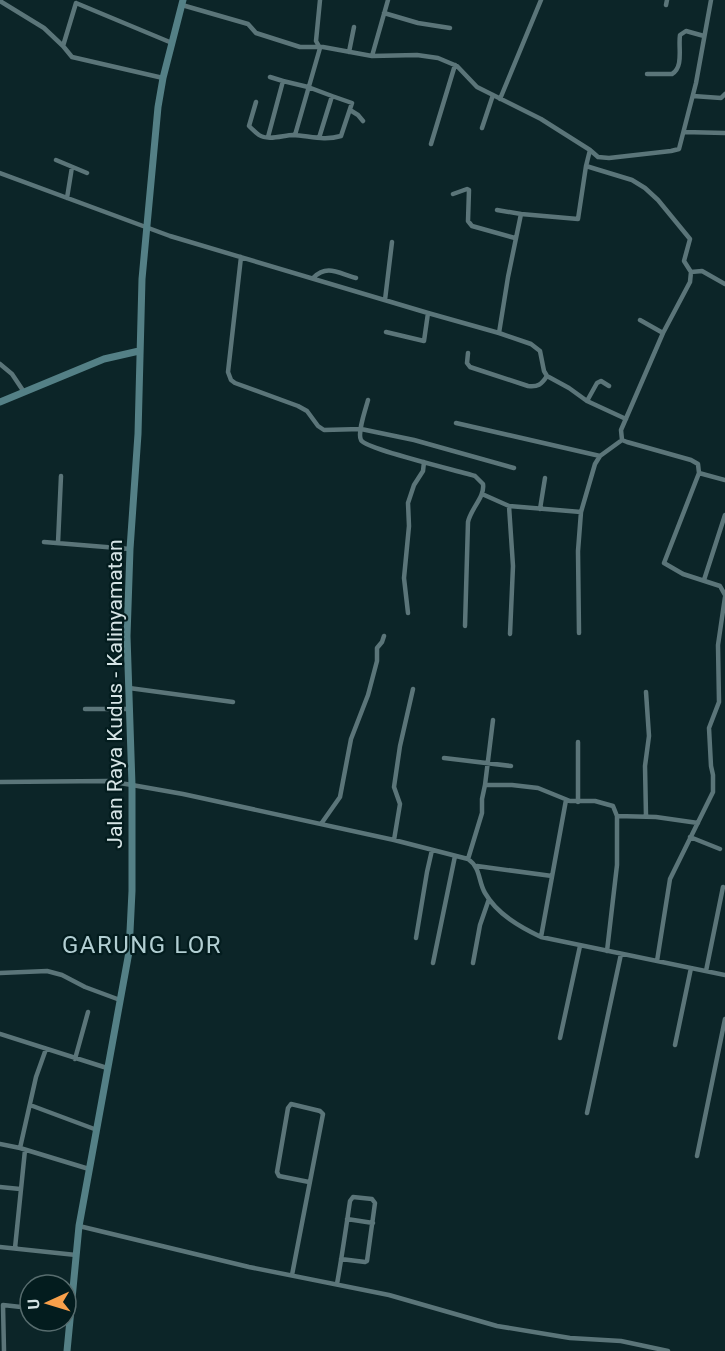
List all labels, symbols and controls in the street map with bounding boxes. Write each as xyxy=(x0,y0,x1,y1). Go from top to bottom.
street label: Jalan Raya Kudus - Kalinyamatan xyxy=(103,539,127,849)
district label: GARUNG LOR xyxy=(62,931,222,959)
north arrow xyxy=(18,1273,78,1333)
text: U xyxy=(24,1298,43,1310)

